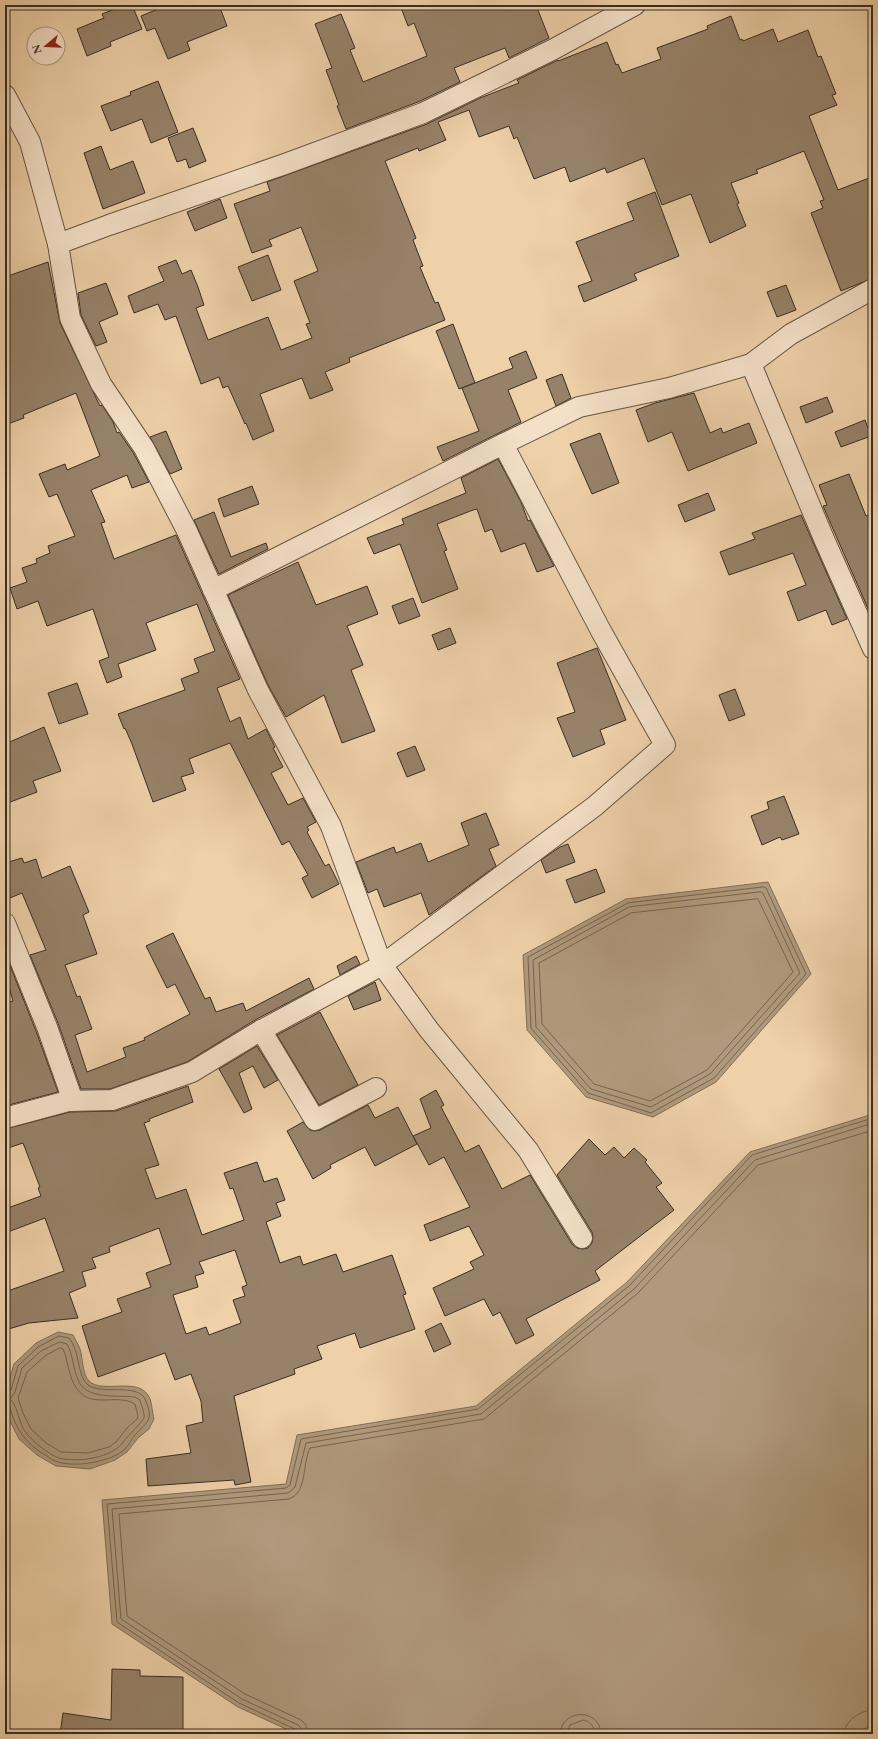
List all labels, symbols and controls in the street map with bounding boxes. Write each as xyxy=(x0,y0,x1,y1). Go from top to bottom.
north arrow xyxy=(26,26,66,66)
text: N xyxy=(28,43,45,56)

